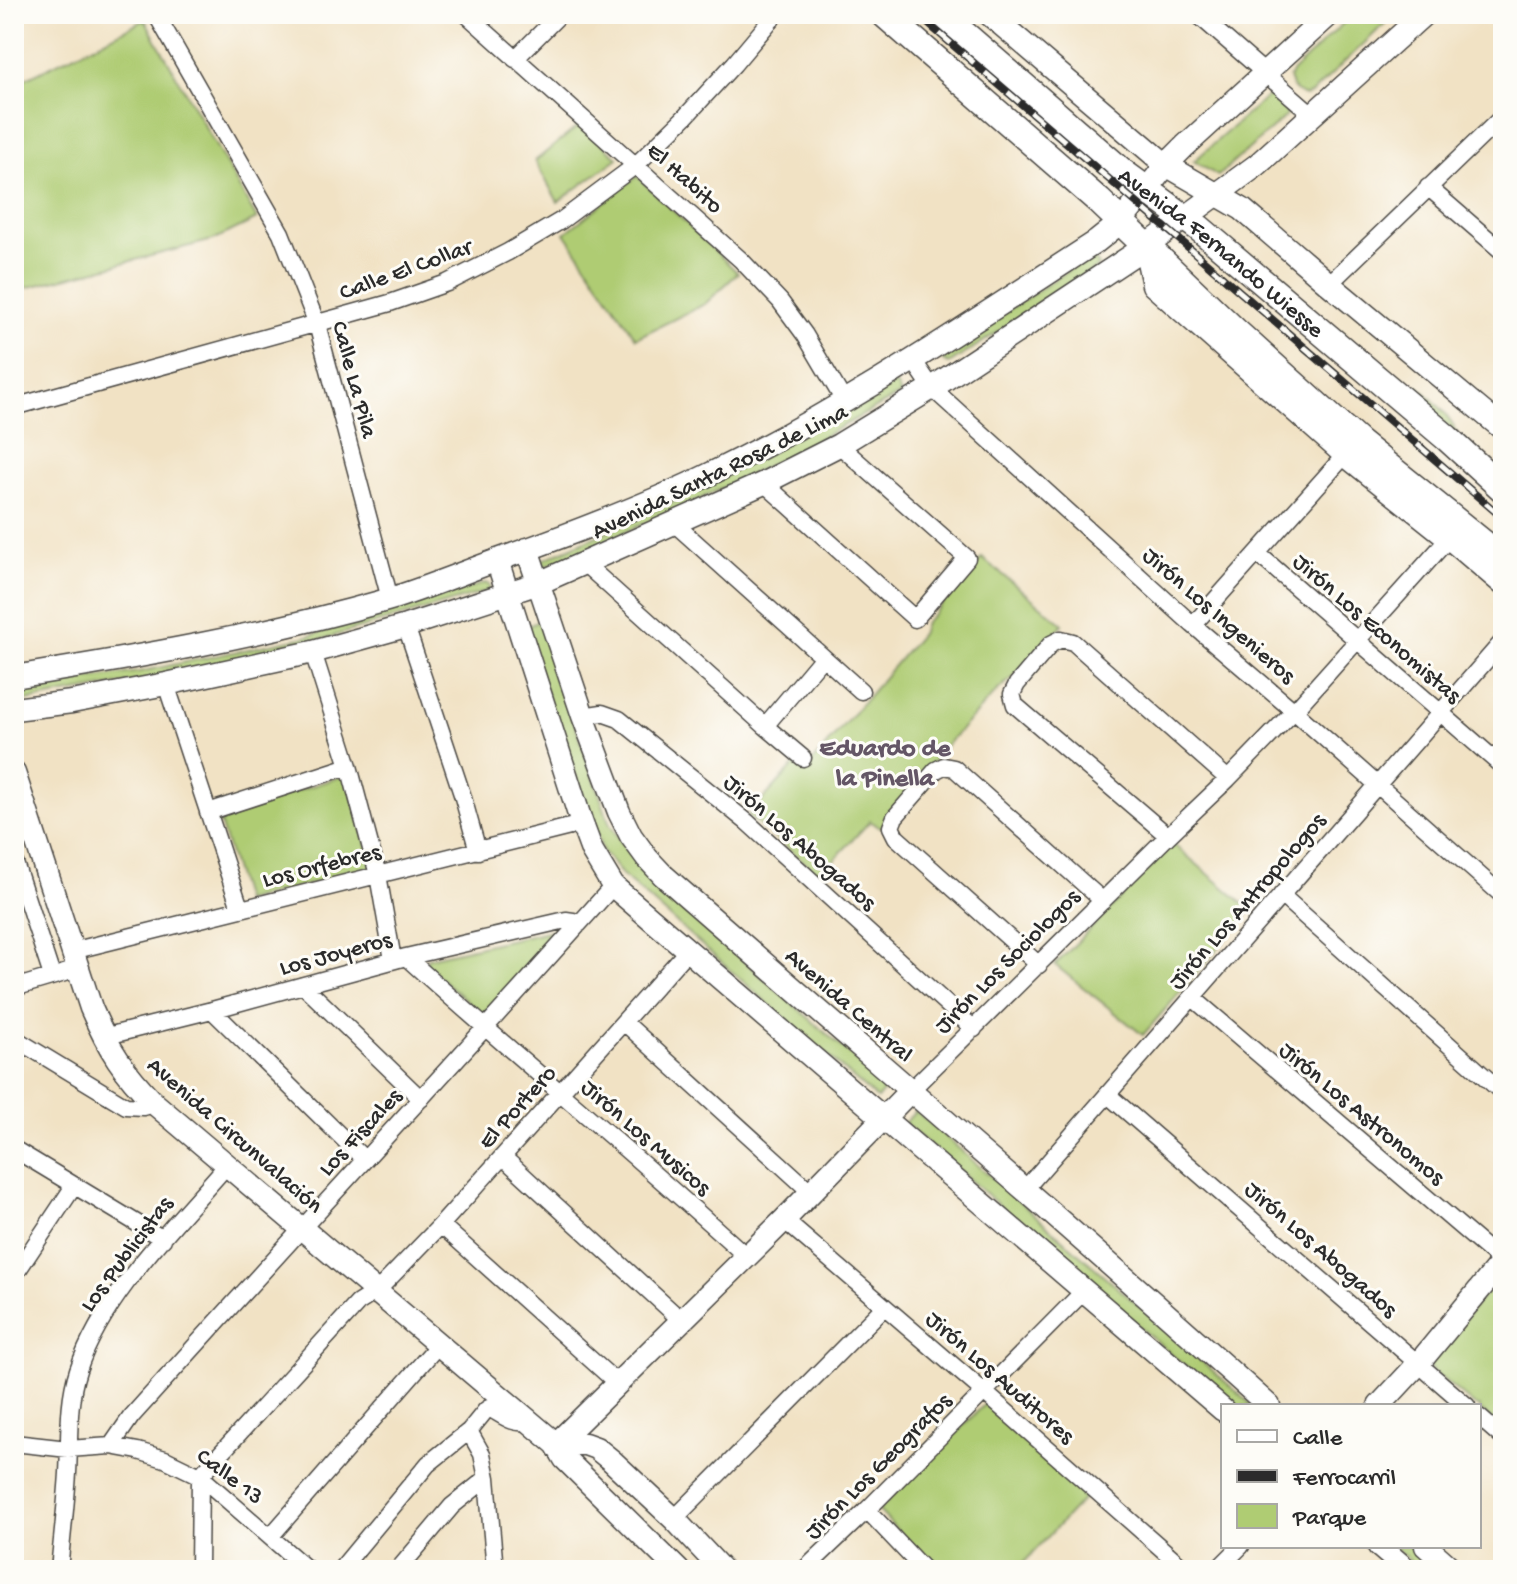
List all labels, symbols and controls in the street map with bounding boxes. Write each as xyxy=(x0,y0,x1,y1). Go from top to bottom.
street label: El Habito xyxy=(639,138,728,222)
street label: Avenida Fernando Wiesse xyxy=(1111,163,1329,346)
street label: Calle El Collar xyxy=(336,233,479,309)
street label: Calle La Pila xyxy=(323,318,382,442)
street label: Avenida Santa Rosa de Lima xyxy=(588,398,854,548)
street label: Jirón Los Ingenieros xyxy=(1135,542,1301,692)
street label: Jirón Los Economistas xyxy=(1285,548,1467,712)
district label: Eduardo de la Pinella xyxy=(820,735,952,796)
street label: Jirón Los Abogados xyxy=(716,769,882,919)
street label: Jirón Los Antropologos xyxy=(1164,807,1334,997)
street label: Los Orfebres xyxy=(260,838,385,896)
street label: Jirón Los Sociologos xyxy=(930,883,1088,1041)
street label: Los Joyeros xyxy=(277,926,396,984)
street label: Avenida Central xyxy=(778,943,918,1070)
street label: Jirón Los Astronomos xyxy=(1272,1037,1450,1193)
street label: Avenida Circunvalación xyxy=(140,1052,328,1221)
street label: El Portero xyxy=(473,1060,564,1156)
street label: Jirón Los Musicos xyxy=(574,1074,717,1204)
street label: Los Fiscales xyxy=(313,1082,410,1184)
street label: Jirón Los Abogados xyxy=(1237,1176,1403,1326)
street label: Los Publicistas xyxy=(75,1191,181,1319)
street label: Jirón Los Auditores xyxy=(918,1306,1080,1452)
street label: Jirón Los Geografos xyxy=(800,1387,960,1547)
legend xyxy=(1221,1404,1481,1548)
text: Calle xyxy=(1293,1425,1343,1454)
street label: Calle 13 xyxy=(189,1443,268,1513)
text: Ferrocarril xyxy=(1292,1465,1396,1494)
text: Parque xyxy=(1292,1505,1367,1534)

